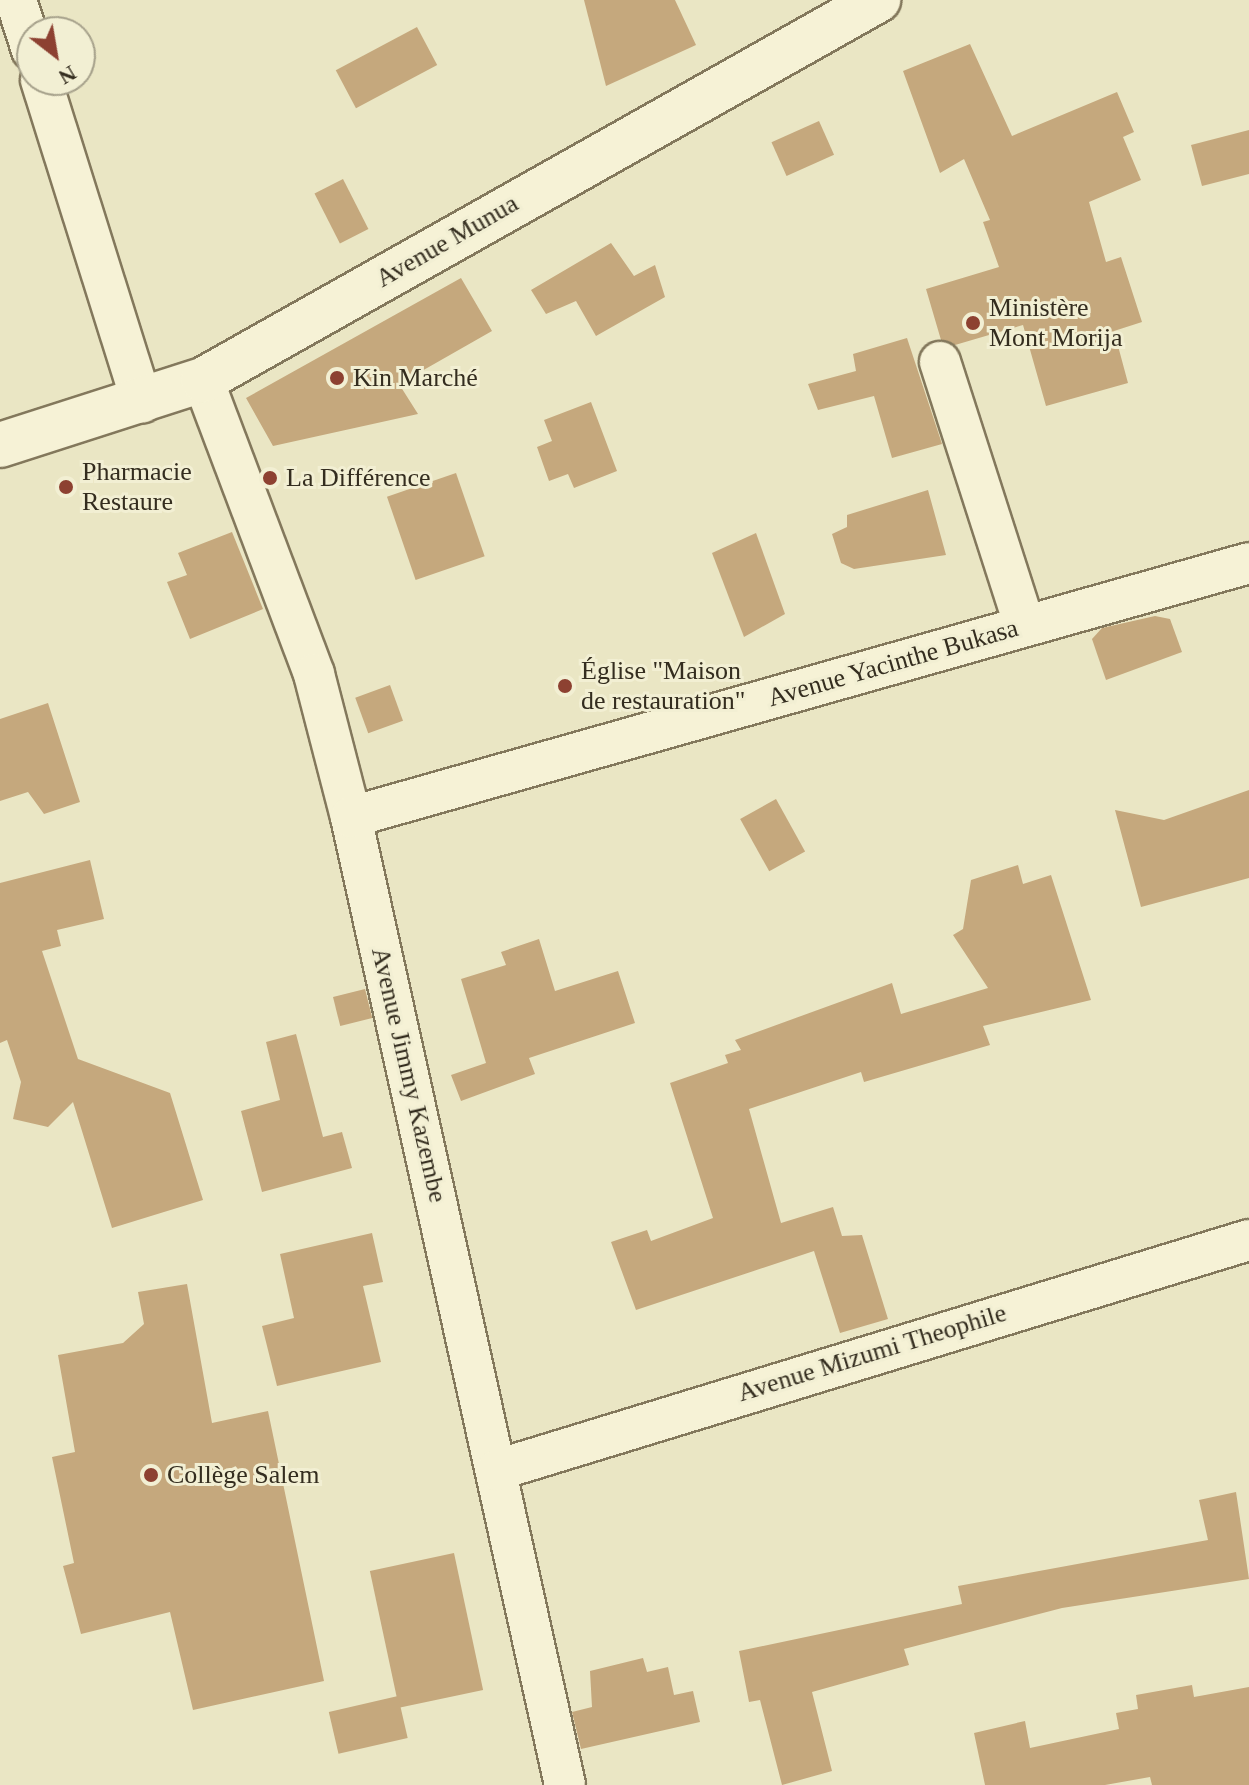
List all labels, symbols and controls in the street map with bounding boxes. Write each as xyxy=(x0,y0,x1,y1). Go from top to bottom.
north arrow xyxy=(16,16,96,96)
text: N xyxy=(54,60,81,90)
street label: Avenue Munua xyxy=(370,188,524,294)
place label: Ministère Mont Morija xyxy=(989,292,1123,354)
marker: Ministère Mont Morija xyxy=(964,314,982,332)
place label: Kin Marché xyxy=(353,362,478,394)
marker: Kin Marché xyxy=(328,369,346,387)
place label: Pharmacie Restaure xyxy=(82,456,192,518)
place label: La Différence xyxy=(286,462,431,494)
marker: La Différence xyxy=(261,469,279,487)
marker: Pharmacie Restaure xyxy=(57,478,75,496)
street label: Avenue Yacinthe Bukasa xyxy=(764,612,1022,714)
place label: Église "Maison de restauration" xyxy=(581,655,745,716)
marker: Église "Maison de restauration" xyxy=(556,677,574,695)
street label: Avenue Jimmy Kazembe xyxy=(364,944,454,1206)
street label: Avenue Mizumi Theophile xyxy=(734,1297,1010,1409)
place label: Collège Salem xyxy=(167,1459,319,1491)
marker: Collège Salem xyxy=(142,1466,160,1484)

